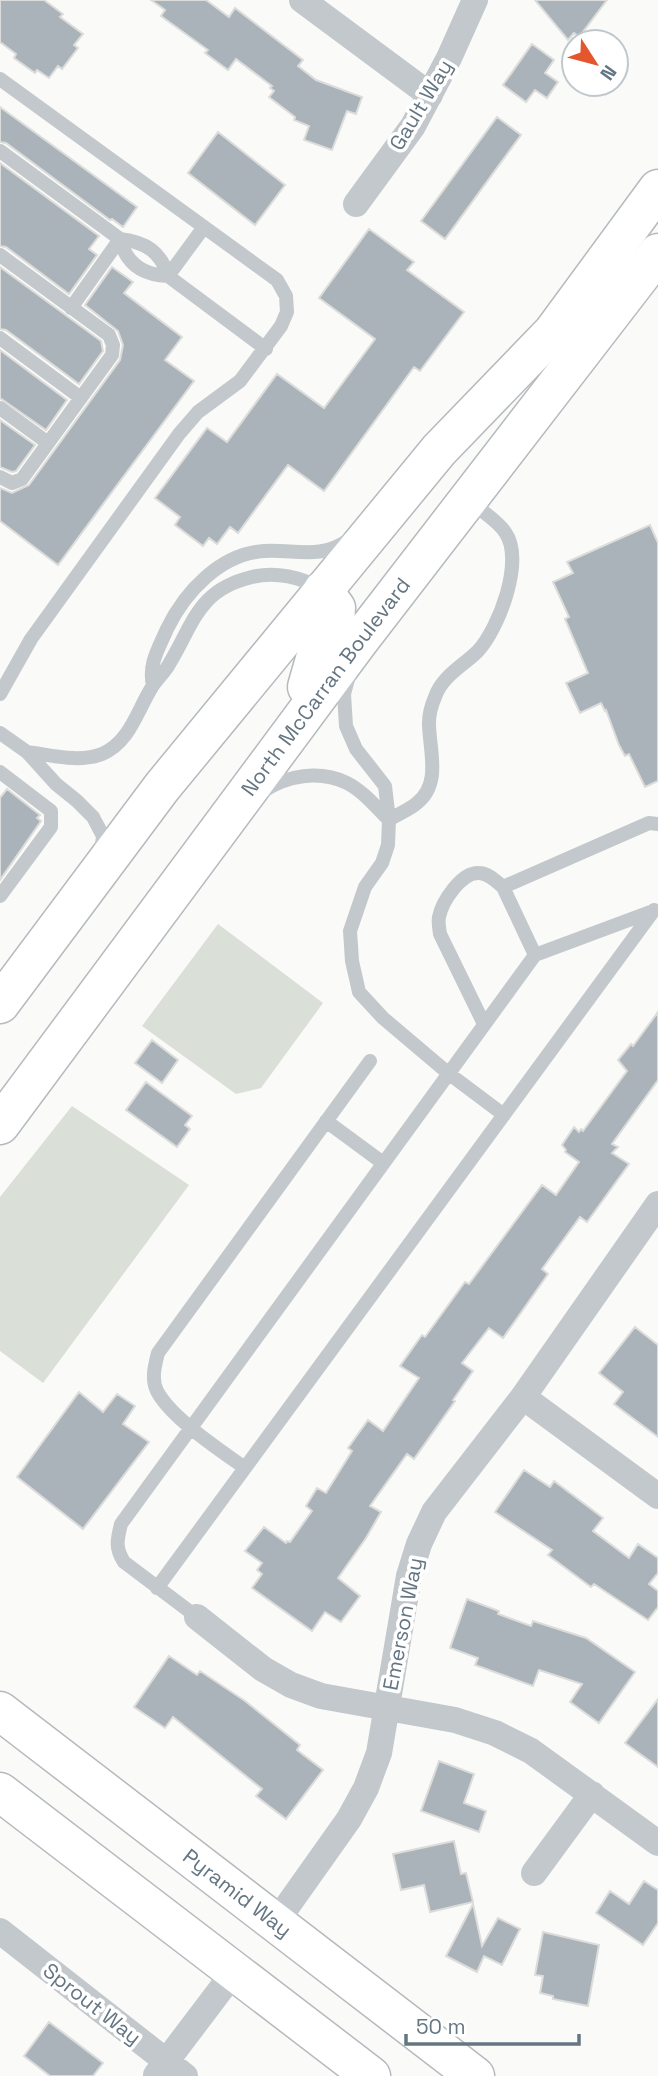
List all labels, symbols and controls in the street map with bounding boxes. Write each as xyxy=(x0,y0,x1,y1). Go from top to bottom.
north arrow xyxy=(560,28,630,98)
street label: Gault Way xyxy=(383,54,458,155)
text: N xyxy=(594,60,622,85)
street label: North McCarran Boulevard xyxy=(235,572,416,801)
street label: Emerson Way xyxy=(376,1555,429,1693)
street label: Pyramid Way xyxy=(178,1842,297,1943)
street label: Sprout Way xyxy=(38,1957,147,2050)
scale bar xyxy=(406,2002,579,2046)
text: 50 m xyxy=(416,2013,466,2040)

